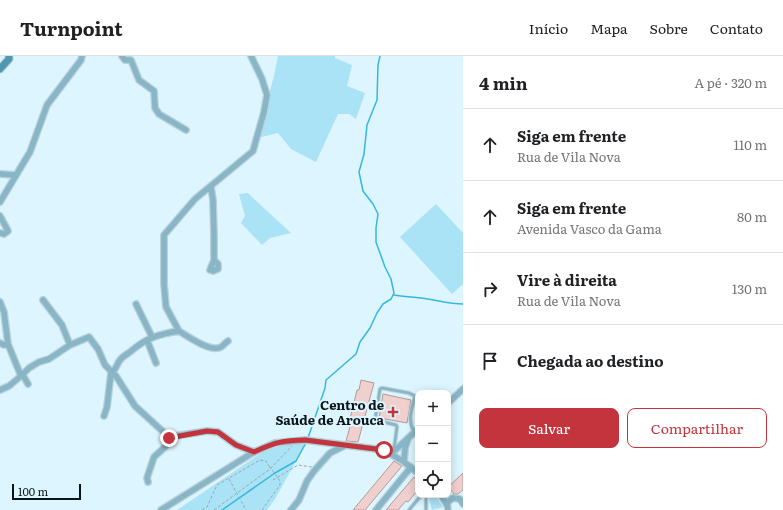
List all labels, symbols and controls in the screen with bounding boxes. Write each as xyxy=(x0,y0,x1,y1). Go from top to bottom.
text: Turnpoint xyxy=(20,14,123,42)
text: Início xyxy=(529,18,568,38)
text: Mapa xyxy=(590,18,628,38)
text: Sobre xyxy=(650,18,688,38)
text: Contato xyxy=(710,18,763,38)
text: 4 min xyxy=(479,70,528,95)
text: A pé · 320 m xyxy=(695,73,767,92)
text: Siga em frente xyxy=(517,124,626,147)
icon: ahead xyxy=(479,134,501,156)
text: 110 m xyxy=(734,135,767,154)
text: Rua de Vila Nova xyxy=(517,147,621,166)
text: Siga em frente xyxy=(517,196,626,219)
icon: ahead xyxy=(479,206,501,228)
text: 80 m xyxy=(737,207,767,226)
text: Avenida Vasco da Gama xyxy=(517,219,662,238)
text: Vire à direita xyxy=(517,268,617,291)
icon: right xyxy=(479,278,501,300)
text: 130 m xyxy=(732,279,767,298)
text: Rua de Vila Nova xyxy=(517,291,621,310)
text: Chegada ao destino xyxy=(517,349,664,372)
icon: arrive xyxy=(479,350,501,372)
map controls xyxy=(415,390,451,498)
button: + xyxy=(415,390,451,426)
place label: Centro de Saúde de Arouca xyxy=(275,395,384,429)
marker: Centro de Saúde de Arouca xyxy=(387,406,399,418)
button: Salvar xyxy=(479,408,619,448)
button: Compartilhar xyxy=(627,408,767,448)
button: − xyxy=(415,426,451,462)
route end xyxy=(160,429,178,447)
route start xyxy=(375,441,393,459)
button: locate xyxy=(415,462,451,498)
scale bar xyxy=(12,482,81,501)
text: 100 m xyxy=(18,483,48,499)

